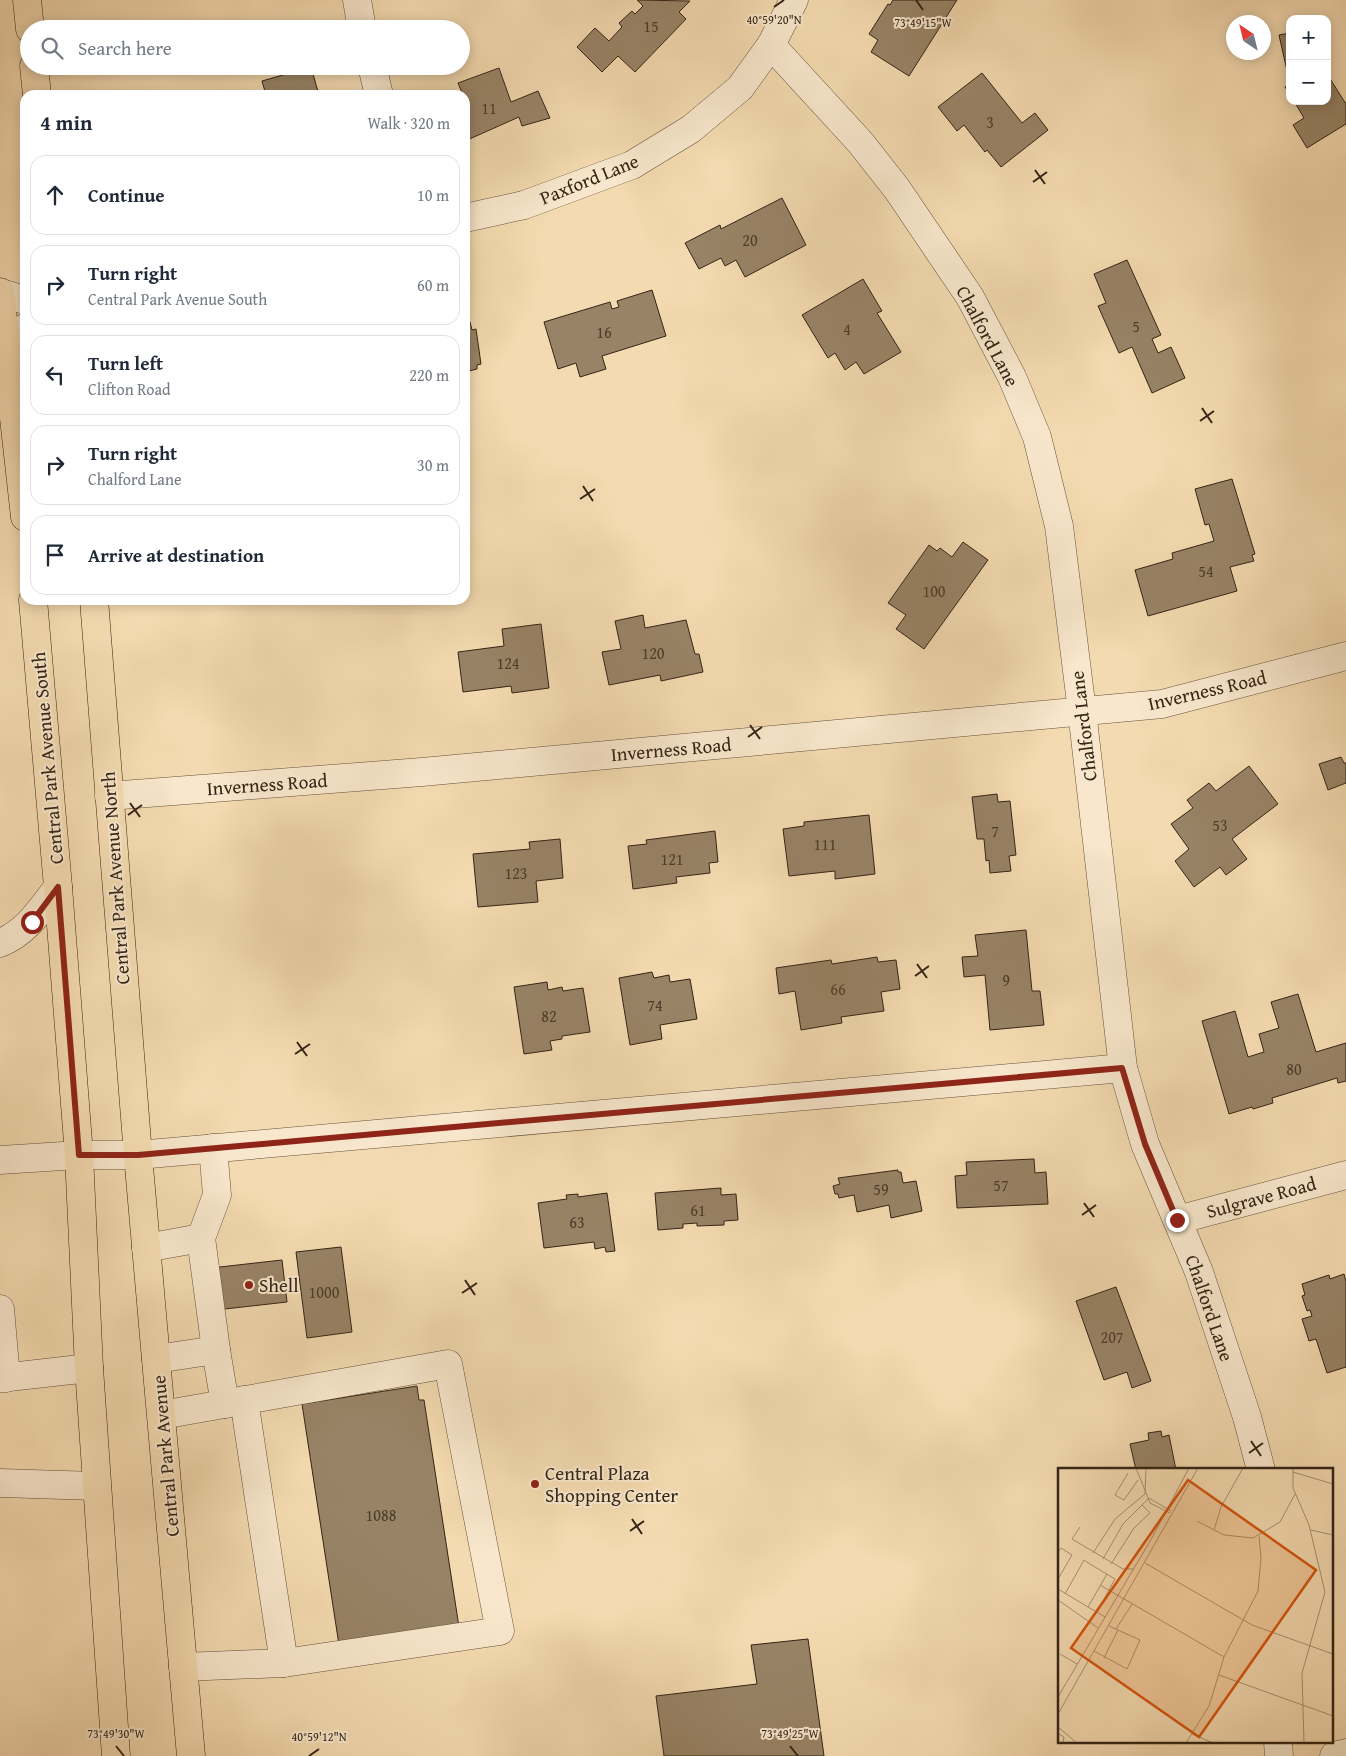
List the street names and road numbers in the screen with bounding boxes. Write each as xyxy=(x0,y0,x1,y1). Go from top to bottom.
street label: Paxford Lane xyxy=(535,146,643,212)
street label: Chalford Lane xyxy=(950,280,1026,392)
street label: Central Park Avenue South xyxy=(24,650,70,865)
street label: Inverness Road xyxy=(1145,663,1270,717)
street label: Chalford Lane xyxy=(1062,669,1104,783)
street label: Inverness Road xyxy=(610,730,733,768)
street label: Inverness Road xyxy=(206,766,329,802)
street label: Central Park Avenue North xyxy=(94,770,136,985)
street label: Sulgrave Road xyxy=(1203,1169,1320,1225)
street label: Chalford Lane xyxy=(1179,1251,1241,1365)
street label: Central Park Avenue xyxy=(144,1374,186,1538)

